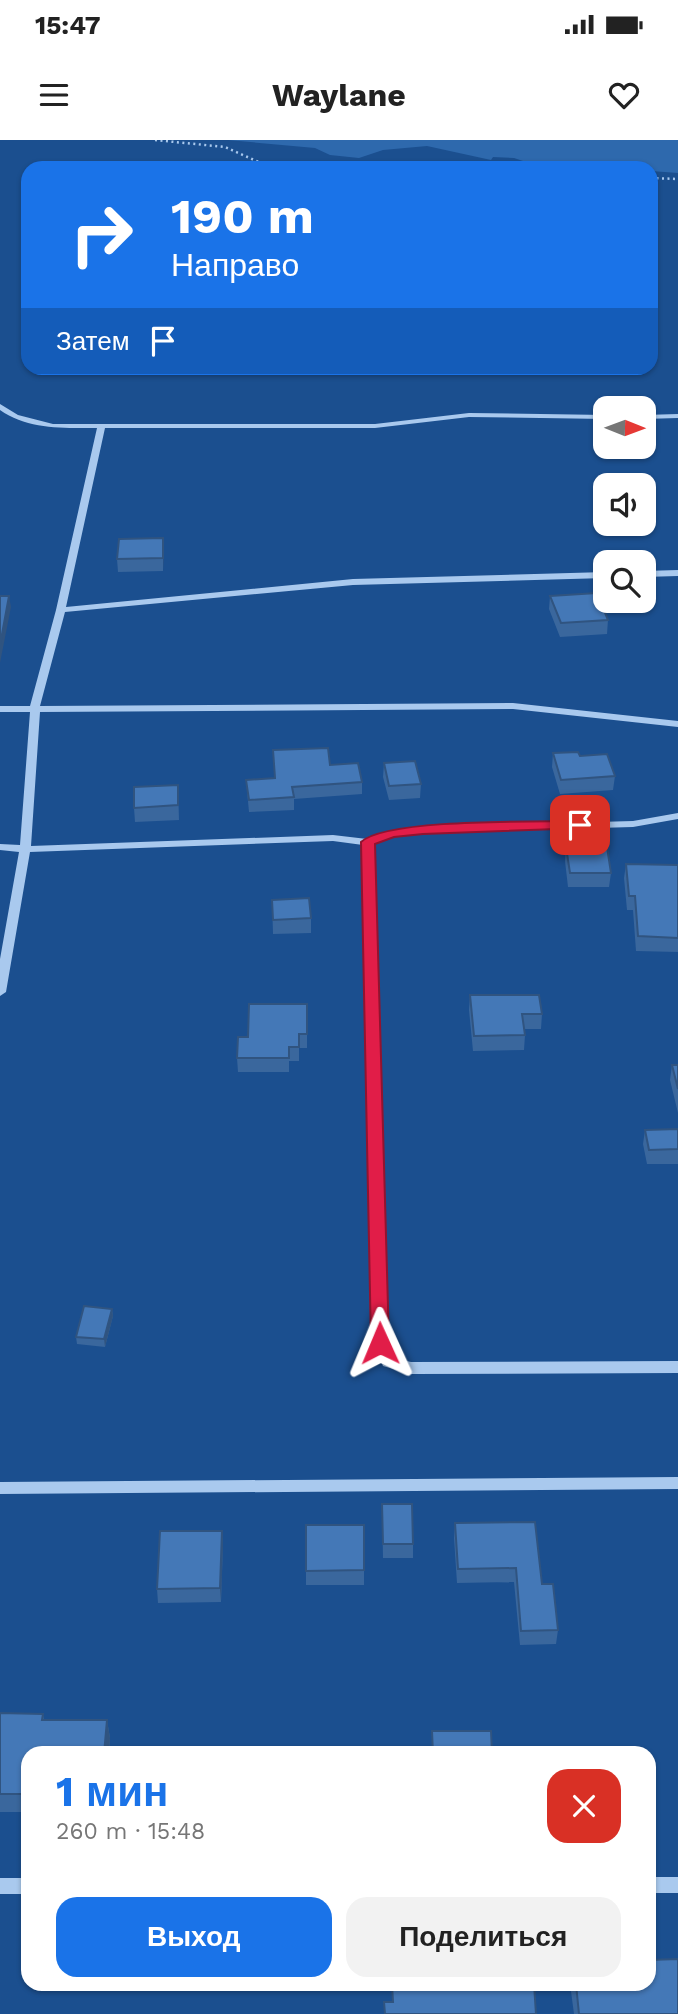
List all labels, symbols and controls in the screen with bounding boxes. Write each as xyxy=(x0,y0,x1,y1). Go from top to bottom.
text: 15:47 xyxy=(35,10,101,40)
icon: menu xyxy=(35,76,73,114)
text: Waylane xyxy=(272,76,406,114)
icon: heart xyxy=(605,76,643,114)
text: 190 m xyxy=(171,187,314,245)
icon: right xyxy=(56,189,147,280)
text: Направо xyxy=(171,246,299,284)
icon: arrive xyxy=(144,322,182,360)
text: Затем xyxy=(56,326,130,356)
north arrow xyxy=(593,396,656,458)
map controls xyxy=(593,396,656,613)
button: sound xyxy=(593,473,656,536)
button: search xyxy=(593,550,656,613)
pin xyxy=(550,795,610,855)
icon: arrive xyxy=(561,806,599,844)
position arrow xyxy=(343,1306,417,1380)
text: 1 мин xyxy=(56,1767,168,1816)
button: close xyxy=(547,1769,621,1843)
text: 260 m · 15:48 xyxy=(56,1818,205,1845)
button: Выход xyxy=(56,1897,332,1977)
button: Поделиться xyxy=(346,1897,621,1977)

